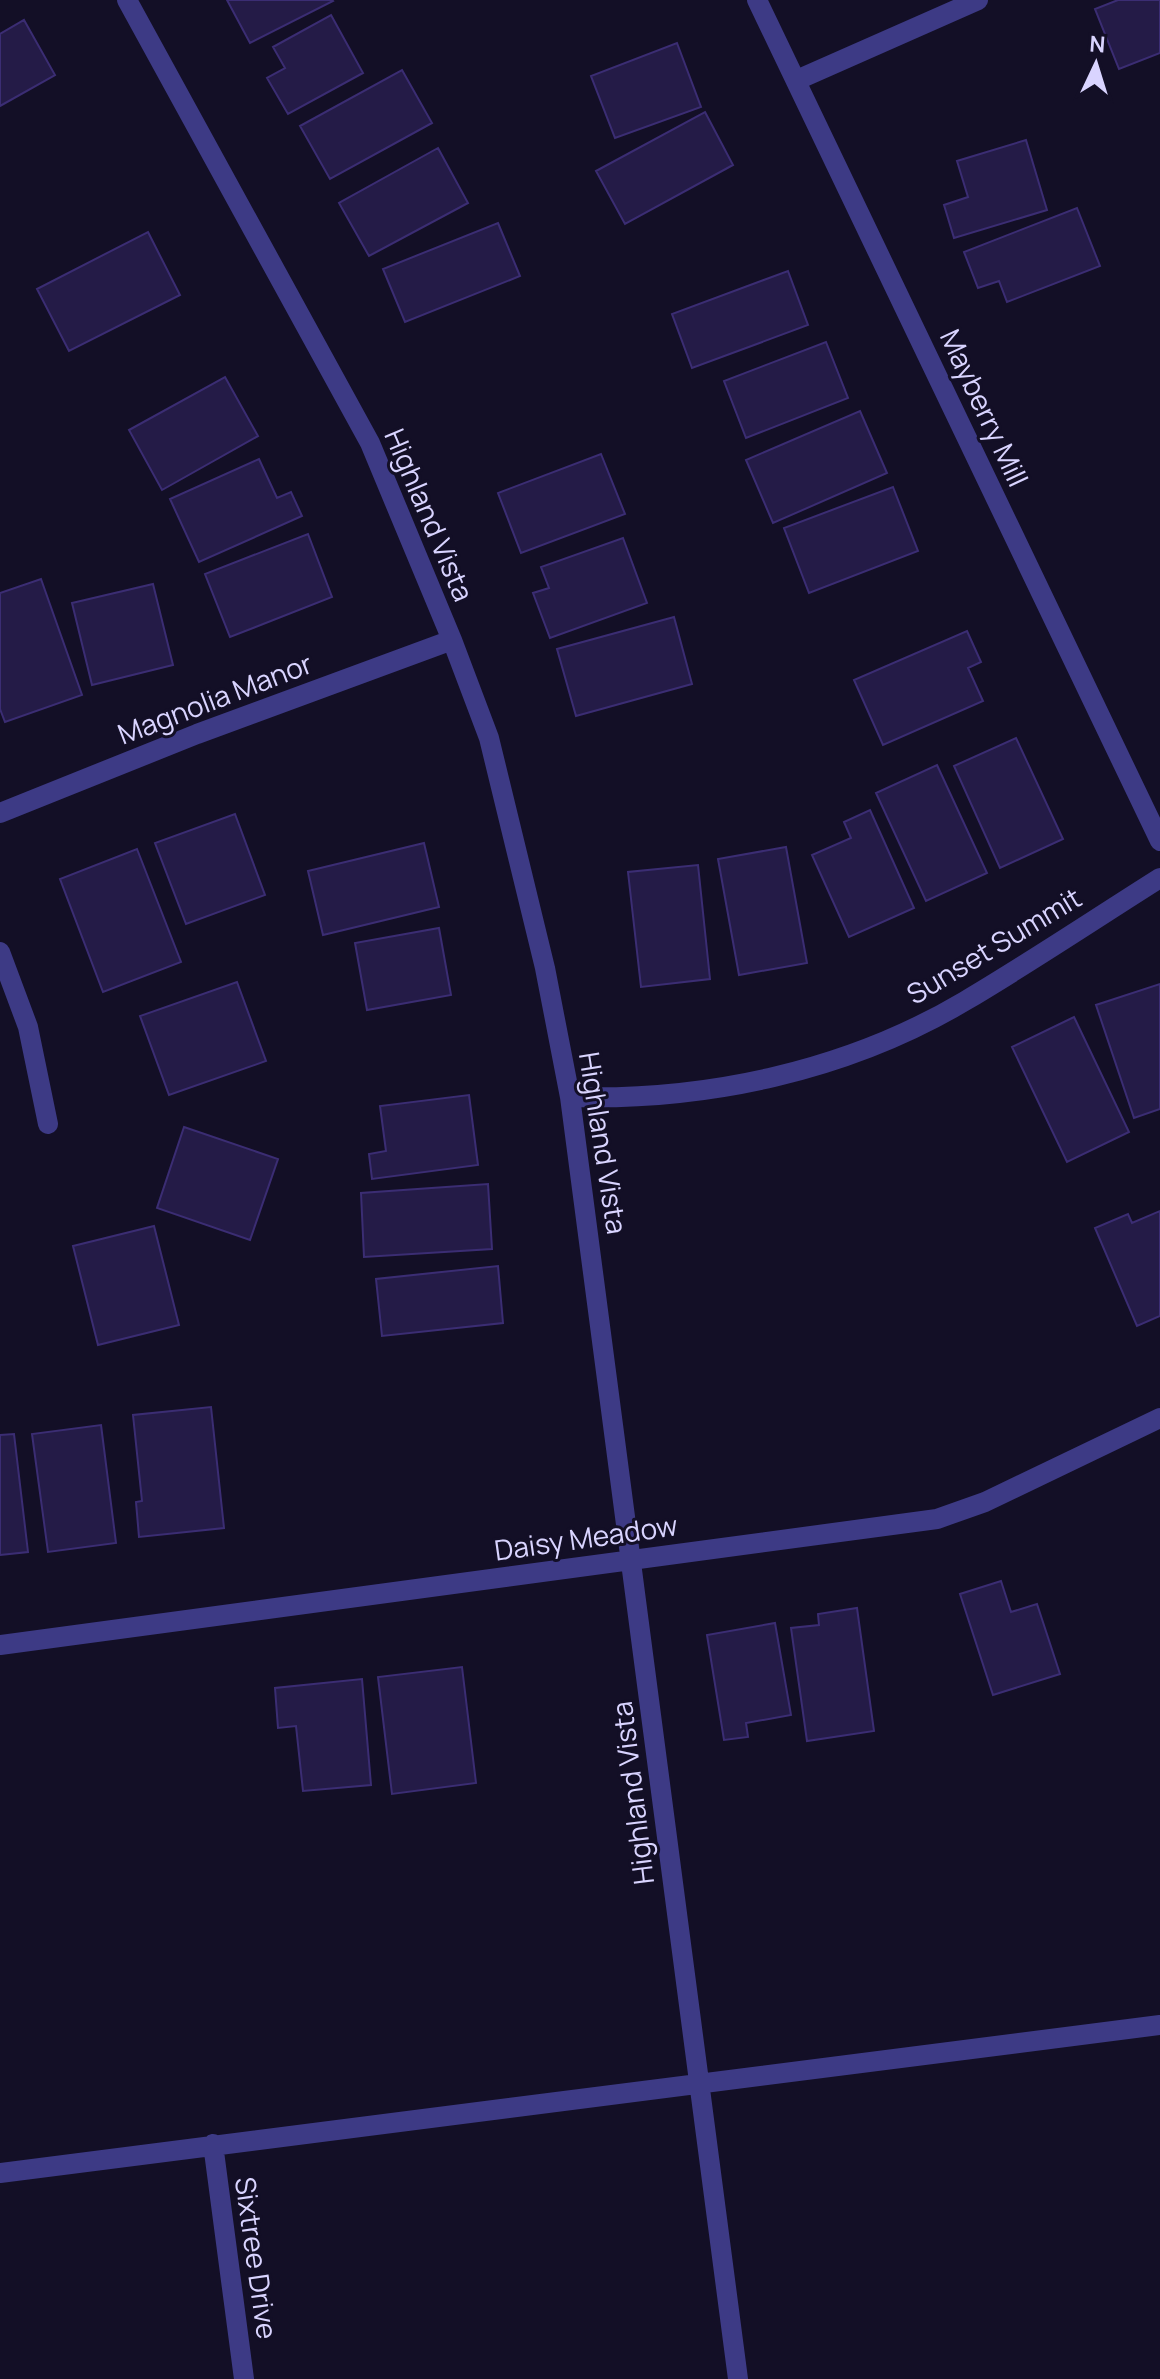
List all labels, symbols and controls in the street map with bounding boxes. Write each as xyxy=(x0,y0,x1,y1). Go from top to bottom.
north arrow xyxy=(1056,24,1136,104)
text: N xyxy=(1088,29,1106,60)
street label: Mayberry Mill xyxy=(932,323,1038,492)
street label: Highland Vista xyxy=(376,422,483,607)
street label: Magnolia Manor xyxy=(112,644,317,753)
street label: Sunset Summit xyxy=(899,878,1088,1012)
street label: Highland Vista xyxy=(571,1049,637,1237)
street label: Daisy Meadow xyxy=(492,1505,680,1569)
street label: Highland Vista xyxy=(602,1699,662,1887)
street label: Sixtree Drive xyxy=(227,2174,287,2341)

